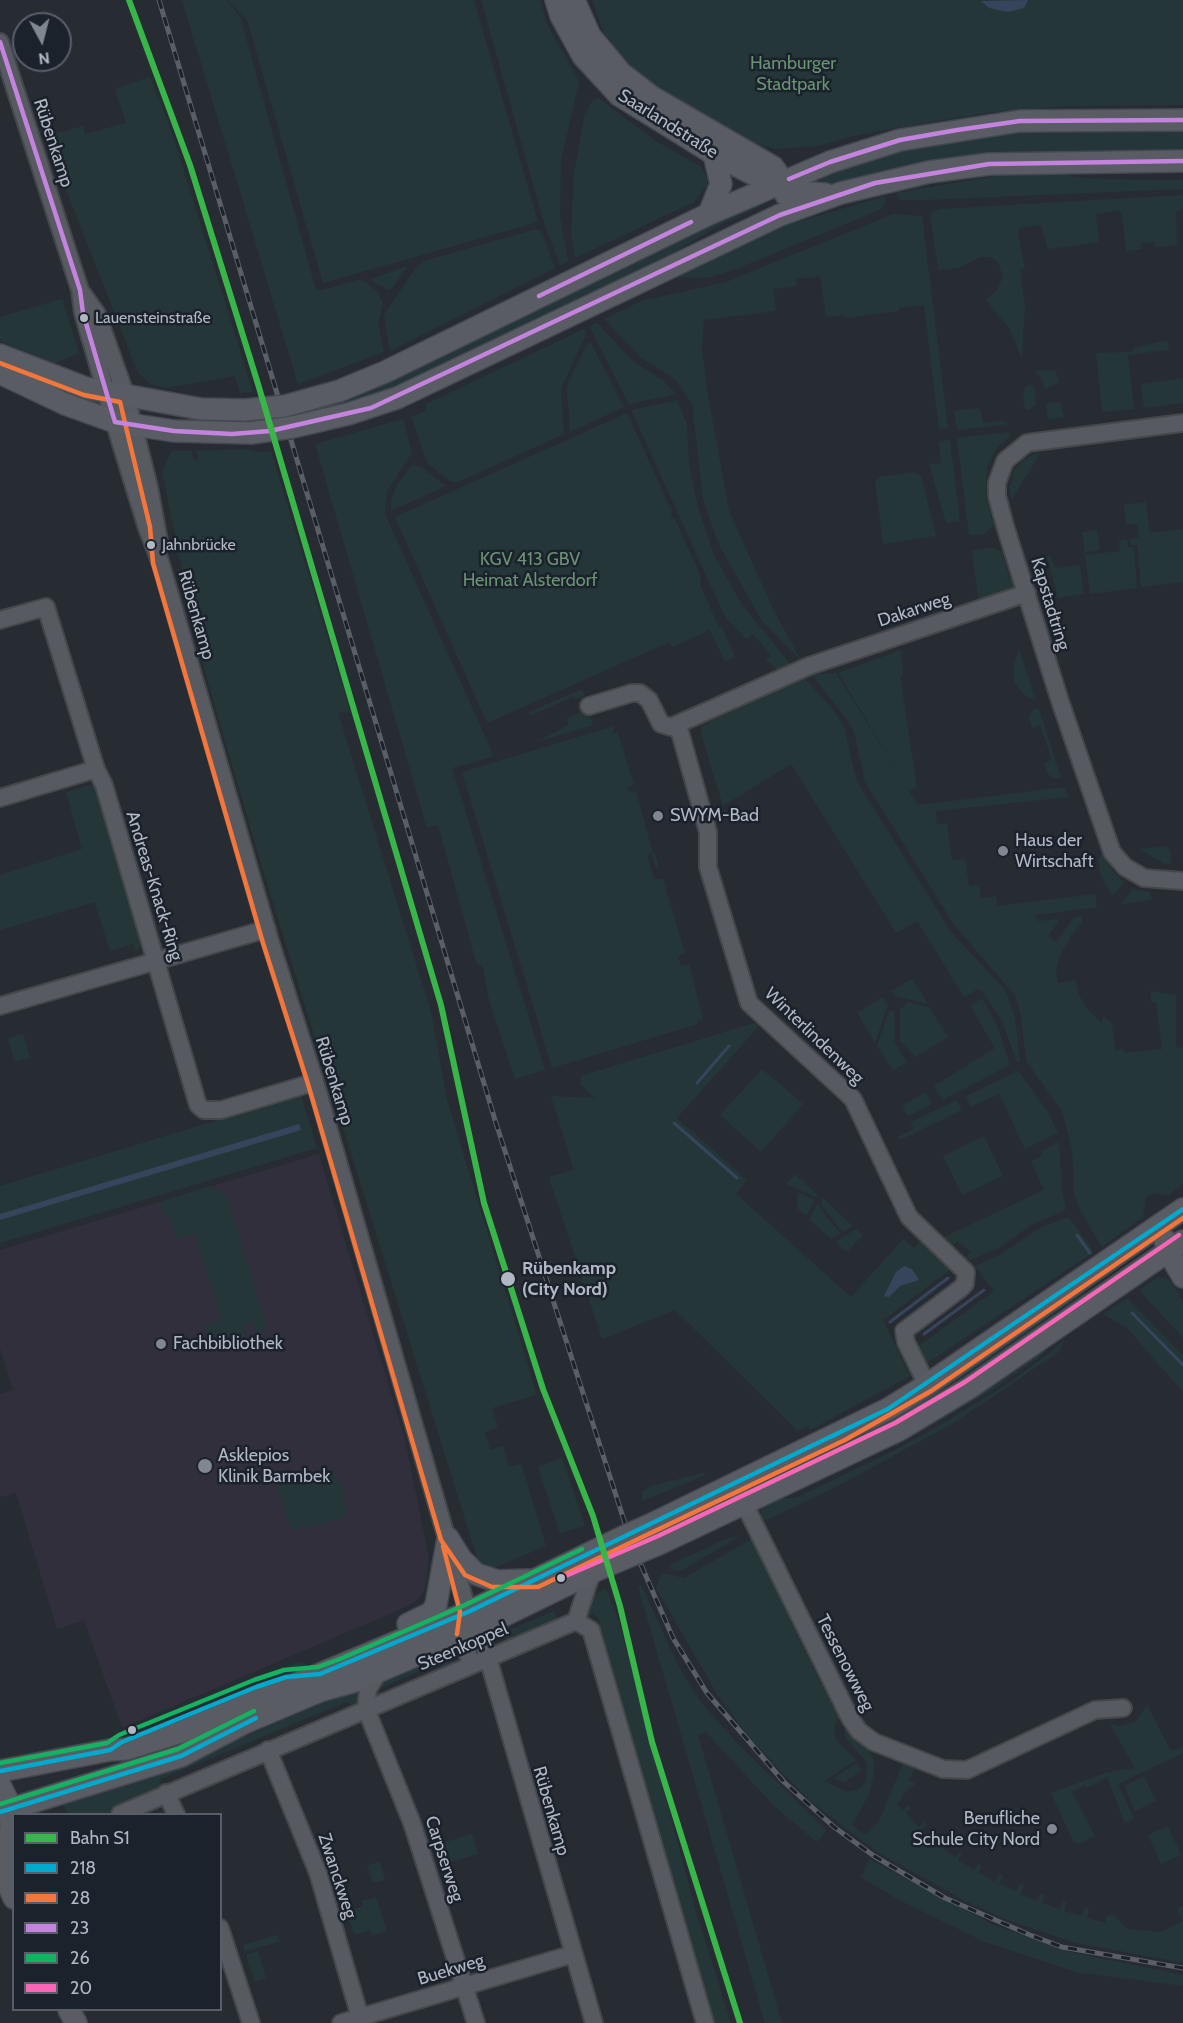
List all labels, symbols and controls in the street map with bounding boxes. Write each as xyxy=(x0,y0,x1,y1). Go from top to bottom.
north arrow xyxy=(12,12,72,72)
text: N xyxy=(37,48,51,68)
park label: Hamburger Stadtpark xyxy=(750,53,836,96)
street label: Saarlandstraße xyxy=(614,85,722,163)
street label: Rübenkamp xyxy=(29,96,77,190)
place label: Lauensteinstraße xyxy=(95,308,211,328)
marker: Lauensteinstraße xyxy=(78,312,90,324)
place label: Jahnbrücke xyxy=(162,535,236,555)
marker: Jahnbrücke xyxy=(145,539,157,551)
park label: KGV 413 GBV Heimat Alsterdorf xyxy=(463,549,597,592)
street label: Kapstadtring xyxy=(1026,555,1074,653)
street label: Rübenkamp xyxy=(173,568,219,662)
street label: Dakarweg xyxy=(875,588,953,632)
place label: SWYM-Bad xyxy=(670,805,759,827)
street label: Andreas-Knack-Ring xyxy=(121,808,187,964)
marker: SWYM-Bad xyxy=(651,809,665,823)
place label: Haus der Wirtschaft xyxy=(1015,830,1093,872)
marker: Haus der Wirtschaft xyxy=(996,844,1010,858)
street label: Winterlindenweg xyxy=(760,983,868,1089)
street label: Rübenkamp xyxy=(310,1034,358,1128)
place label: Rübenkamp (City Nord) xyxy=(522,1258,616,1300)
marker: Rübenkamp (City Nord) xyxy=(499,1270,517,1288)
place label: Fachbibliothek xyxy=(173,1333,283,1355)
marker: Fachbibliothek xyxy=(154,1337,168,1351)
place label: Asklepios Klinik Barmbek xyxy=(218,1445,330,1488)
marker: Asklepios Klinik Barmbek xyxy=(196,1457,214,1475)
unlabelled marker xyxy=(555,1572,567,1584)
street label: Tessenowweg xyxy=(811,1611,879,1715)
street label: Steenkoppel xyxy=(415,1618,511,1676)
unlabelled marker xyxy=(126,1724,138,1736)
street label: Rübenkamp xyxy=(528,1764,574,1858)
place label: Berufliche Schule City Nord xyxy=(912,1808,1040,1850)
legend xyxy=(12,1813,222,2011)
street label: Carpserweg xyxy=(420,1813,468,1905)
marker: Berufliche Schule City Nord xyxy=(1045,1822,1059,1836)
text: Bahn S1 xyxy=(70,1827,130,1849)
street label: Zwanckweg xyxy=(313,1830,361,1922)
text: 218 xyxy=(70,1857,96,1879)
text: 28 xyxy=(70,1887,90,1909)
text: 23 xyxy=(70,1917,89,1939)
text: 26 xyxy=(70,1947,90,1969)
street label: Buekweg xyxy=(415,1950,487,1990)
text: 20 xyxy=(70,1977,92,1999)

